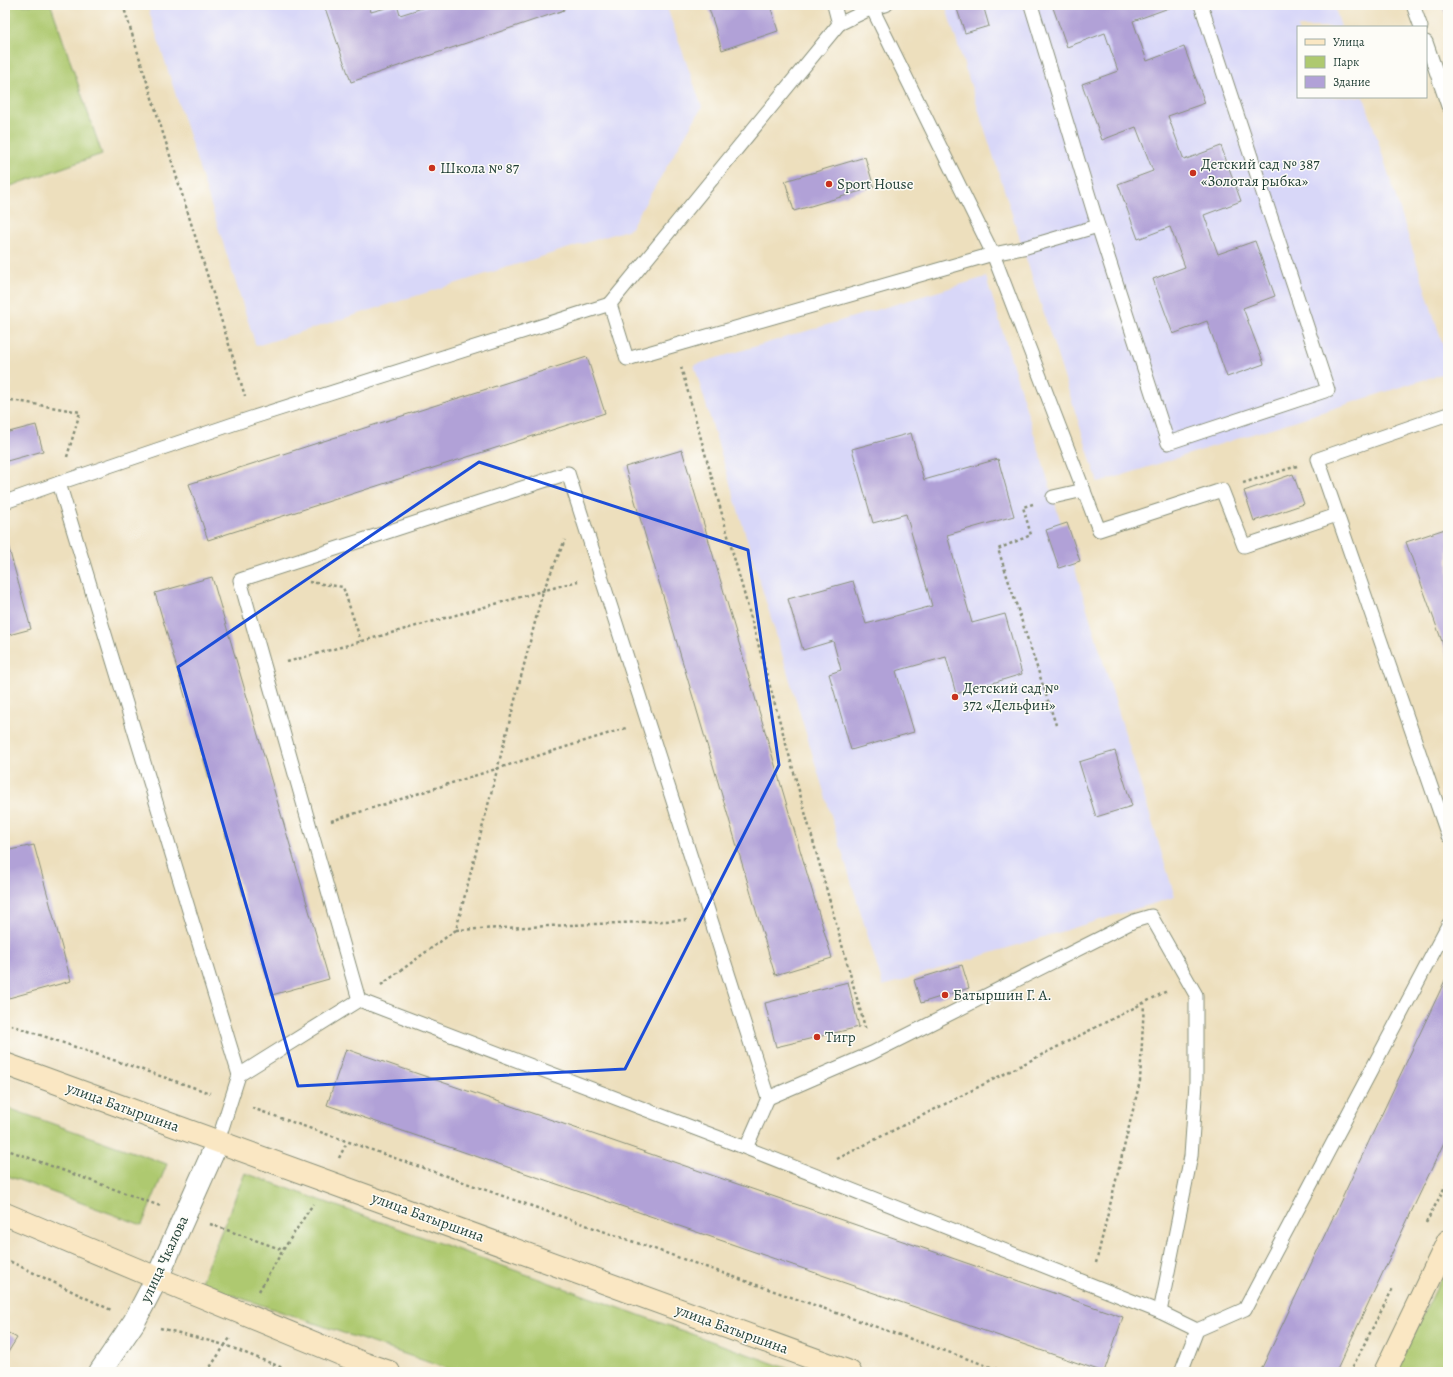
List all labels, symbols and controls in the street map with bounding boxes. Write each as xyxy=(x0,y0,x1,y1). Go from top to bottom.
legend xyxy=(1297,26,1427,98)
text: Улица xyxy=(1333,34,1365,50)
text: Парк xyxy=(1333,54,1359,70)
text: Здание xyxy=(1333,74,1370,90)
place label: Детский сад № 387 «Золотая рыбка» xyxy=(1201,154,1320,191)
place label: Школа № 87 xyxy=(440,158,520,178)
marker: Школа № 87 xyxy=(427,163,437,173)
marker: Детский сад № 387 «Золотая рыбка» xyxy=(1188,168,1198,178)
place label: Sport House xyxy=(837,174,914,194)
marker: Sport House xyxy=(824,179,834,189)
place label: Детский сад № 372 «Дельфин» xyxy=(963,678,1059,715)
marker: Детский сад № 372 «Дельфин» xyxy=(950,692,960,702)
place label: Батыршин Г. А. xyxy=(953,985,1052,1005)
marker: Батыршин Г. А. xyxy=(940,990,950,1000)
place label: Тигр xyxy=(825,1027,856,1047)
marker: Тигр xyxy=(812,1032,822,1042)
street label: улица Батыршина xyxy=(63,1077,182,1137)
street label: улица Батыршина xyxy=(368,1187,487,1247)
street label: улица Чкалова xyxy=(135,1212,193,1307)
street label: улица Батыршина xyxy=(672,1299,791,1359)

